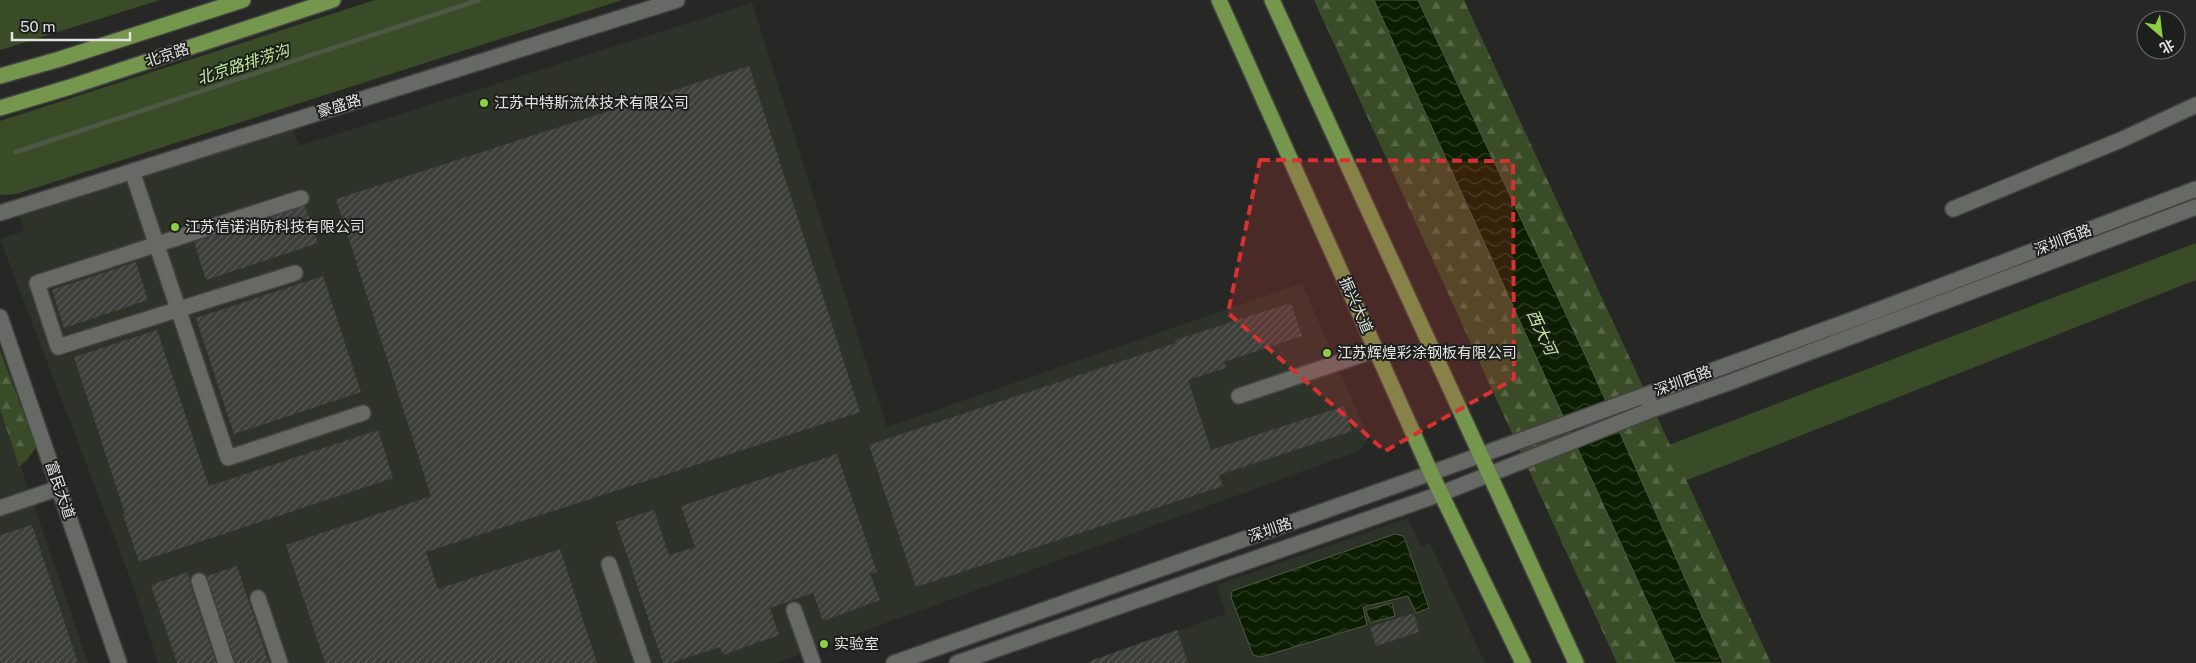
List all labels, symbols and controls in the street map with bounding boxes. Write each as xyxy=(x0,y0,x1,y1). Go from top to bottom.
scale bar xyxy=(12,10,130,42)
north arrow xyxy=(2136,10,2186,60)
text: 50 m xyxy=(20,18,55,35)
text: 北 xyxy=(2157,36,2177,57)
street label: 北京路 xyxy=(143,39,191,70)
water label: 北京路排涝沟 xyxy=(195,40,294,88)
street label: 豪盛路 xyxy=(315,91,363,120)
place label: 江苏中特斯流体技术有限公司 xyxy=(494,94,689,111)
marker: 江苏中特斯流体技术有限公司 xyxy=(478,97,490,109)
place label: 江苏信诺消防科技有限公司 xyxy=(185,218,365,235)
marker: 江苏信诺消防科技有限公司 xyxy=(169,221,181,233)
street label: 深圳西路 xyxy=(2032,221,2094,258)
street label: 振兴大道 xyxy=(1336,274,1376,336)
water label: 西大河 xyxy=(1523,306,1562,361)
place label: 江苏辉煌彩涂钢板有限公司 xyxy=(1337,344,1517,361)
marker: 江苏辉煌彩涂钢板有限公司 xyxy=(1321,347,1333,359)
street label: 深圳西路 xyxy=(1652,362,1714,399)
street label: 富民大道 xyxy=(43,459,78,521)
street label: 深圳路 xyxy=(1246,514,1294,545)
place label: 实验室 xyxy=(834,635,879,652)
marker: 实验室 xyxy=(818,638,830,650)

